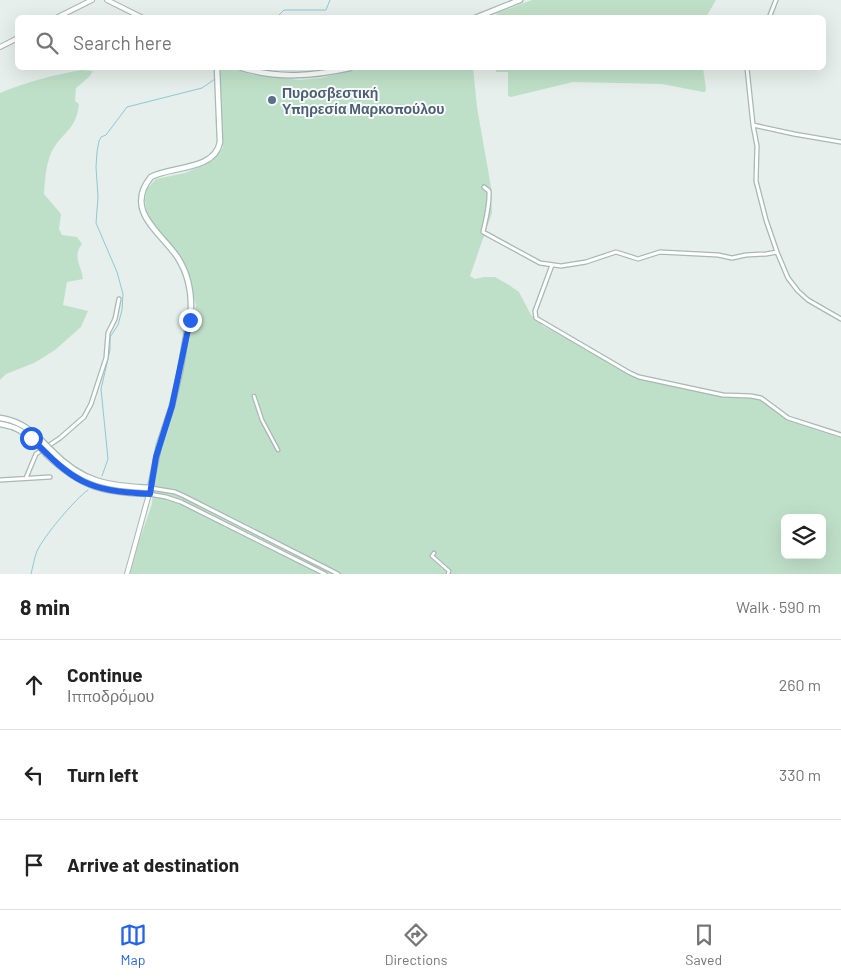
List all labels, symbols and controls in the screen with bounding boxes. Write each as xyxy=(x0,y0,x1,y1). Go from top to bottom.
search box xyxy=(15,15,826,70)
icon: search xyxy=(33,29,61,57)
text: Search here xyxy=(73,31,172,54)
place label: Πυροσβεστική Υπηρεσία Μαρκοπούλου xyxy=(282,84,444,117)
marker: Πυροσβεστική Υπηρεσία Μαρκοπούλου xyxy=(266,94,278,106)
route end xyxy=(179,309,202,332)
route start xyxy=(20,427,43,450)
map controls xyxy=(781,514,826,559)
button: layers xyxy=(781,514,826,559)
text: 8 min xyxy=(20,594,70,619)
text: Walk · 590 m xyxy=(736,597,821,616)
text: Continue xyxy=(67,663,143,686)
icon: ahead xyxy=(20,671,48,699)
text: 260 m xyxy=(779,675,821,694)
text: Ιπποδρόμου xyxy=(67,686,154,705)
icon: left xyxy=(20,761,48,789)
text: Turn left xyxy=(67,763,138,786)
text: 330 m xyxy=(779,765,821,784)
icon: arrive xyxy=(20,851,48,879)
text: Arrive at destination xyxy=(67,853,239,876)
tab: Map xyxy=(119,921,147,968)
tab: Directions xyxy=(385,921,447,968)
tab: Saved xyxy=(685,921,722,968)

